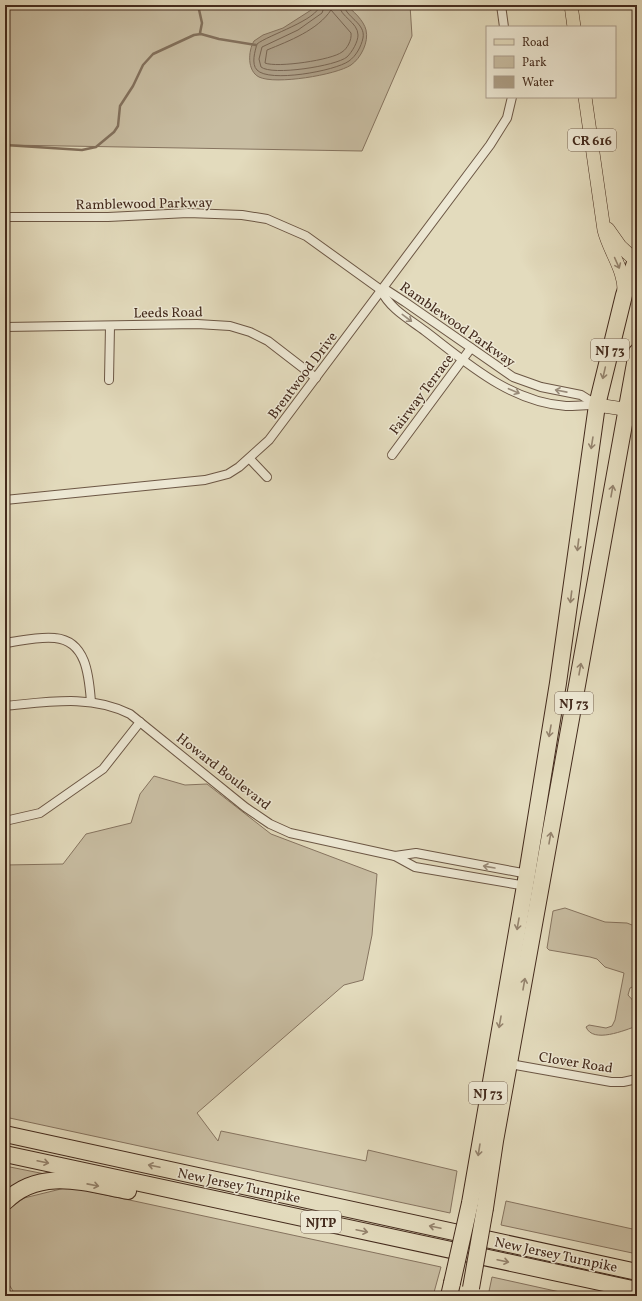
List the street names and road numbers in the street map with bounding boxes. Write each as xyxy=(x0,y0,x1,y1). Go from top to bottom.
road number: CR 616 xyxy=(568,129,616,151)
street label: Ramblewood Parkway xyxy=(75,194,213,215)
street label: Ramblewood Parkway xyxy=(396,278,519,373)
street label: Leeds Road xyxy=(133,303,203,324)
street label: Brentwood Drive xyxy=(264,328,343,424)
road number: NJ 73 xyxy=(591,339,629,361)
street label: Fairway Terrace xyxy=(386,350,459,439)
road number: NJ 73 xyxy=(555,692,593,714)
street label: Howard Boulevard xyxy=(172,729,274,815)
street label: Clover Road xyxy=(537,1048,614,1079)
road number: NJ 73 xyxy=(469,1082,507,1104)
street label: New Jersey Turnpike xyxy=(176,1164,302,1209)
road number: NJTP xyxy=(301,1211,341,1233)
street label: New Jersey Turnpike xyxy=(493,1233,619,1278)

